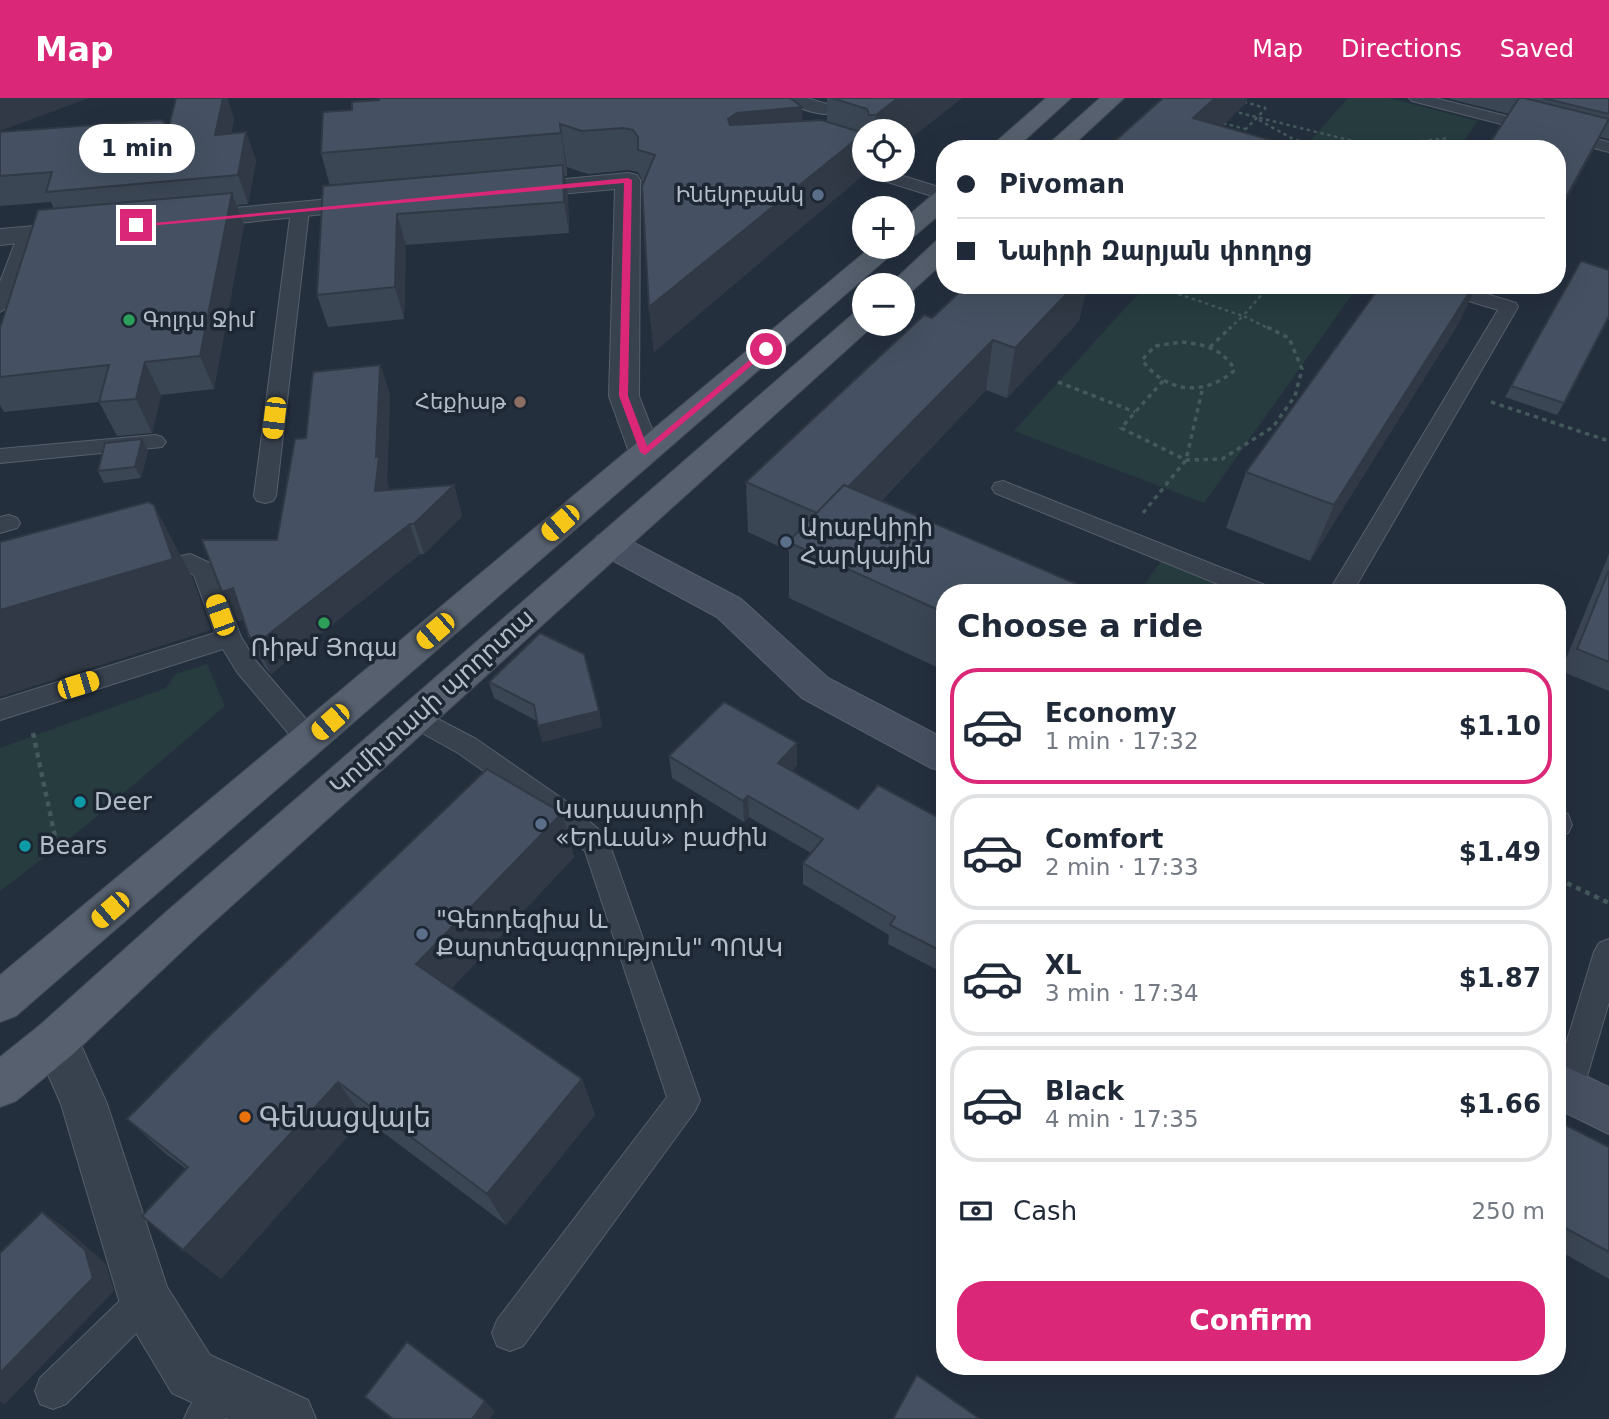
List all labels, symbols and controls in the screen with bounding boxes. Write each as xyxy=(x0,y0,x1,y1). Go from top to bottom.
text: Map xyxy=(35,30,114,69)
text: Map xyxy=(1252,35,1303,63)
text: Directions xyxy=(1341,35,1462,63)
text: Saved xyxy=(1500,35,1574,63)
map controls xyxy=(852,119,915,336)
button: locate xyxy=(852,119,915,182)
callout: 1 min xyxy=(78,123,194,172)
text: 1 min xyxy=(101,135,173,161)
text: Pivoman xyxy=(999,169,1125,199)
place label: Ինեկոբանկ xyxy=(676,183,804,207)
marker: Ինեկոբանկ xyxy=(810,187,826,203)
button: + xyxy=(852,196,915,259)
route end xyxy=(120,209,152,241)
text: Նաիրի Զարյան փողոց xyxy=(999,236,1311,266)
button: − xyxy=(852,273,915,336)
place label: Գոլդս Ջիմ xyxy=(143,308,255,332)
marker: Գոլդս Ջիմ xyxy=(121,312,137,328)
route start xyxy=(750,333,782,365)
place label: Հեքիաթ xyxy=(415,390,506,414)
marker: Հեքիաթ xyxy=(512,394,528,410)
car xyxy=(262,396,287,440)
car xyxy=(538,501,583,545)
place label: Արաբկիրի Հարկային xyxy=(800,514,933,570)
marker: Արաբկիրի Հարկային xyxy=(778,534,794,550)
car xyxy=(203,592,238,638)
street label: Կոմիտասի պողոտա xyxy=(325,603,539,801)
text: Choose a ride xyxy=(957,607,1203,645)
car xyxy=(413,609,458,653)
marker: Ռիթմ Յոգա xyxy=(316,615,332,631)
place label: Ռիթմ Յոգա xyxy=(251,634,397,662)
car xyxy=(55,669,102,701)
icon: car xyxy=(961,695,1024,758)
text: Economy xyxy=(1045,698,1176,728)
car xyxy=(308,700,353,744)
text: $1.10 xyxy=(1459,711,1541,741)
text: 1 min · 17:32 xyxy=(1045,728,1199,754)
place label: Deer xyxy=(94,788,152,816)
marker: Deer xyxy=(72,794,88,810)
place label: Կադաստրի «Երևան» բաժին xyxy=(555,796,768,852)
marker: Կադաստրի «Երևան» բաժին xyxy=(533,816,549,832)
icon: car xyxy=(961,821,1024,884)
text: Comfort xyxy=(1045,824,1163,854)
place label: Bears xyxy=(39,832,107,860)
text: $1.49 xyxy=(1459,837,1541,867)
marker: Bears xyxy=(17,838,33,854)
text: 2 min · 17:33 xyxy=(1045,854,1199,880)
car xyxy=(88,888,133,932)
place label: "Գեոդեզիա և Քարտեզագրություն" ՊՈԱԿ xyxy=(436,906,783,962)
marker: "Գեոդեզիա և Քարտեզագրություն" ՊՈԱԿ xyxy=(414,926,430,942)
icon: car xyxy=(961,947,1024,1010)
text: XL xyxy=(1045,950,1082,980)
text: $1.87 xyxy=(1459,963,1541,993)
text: 3 min · 17:34 xyxy=(1045,980,1199,1006)
icon: car xyxy=(961,1073,1024,1136)
text: Black xyxy=(1045,1076,1124,1106)
text: $1.66 xyxy=(1459,1089,1541,1119)
place label: Գենացվալե xyxy=(259,1101,431,1134)
text: 4 min · 17:35 xyxy=(1045,1106,1199,1132)
marker: Գենացվալե xyxy=(237,1109,253,1125)
icon: cash xyxy=(957,1192,995,1230)
text: Cash xyxy=(1013,1196,1077,1226)
text: 250 m xyxy=(1471,1198,1545,1224)
button: Confirm xyxy=(957,1281,1545,1361)

